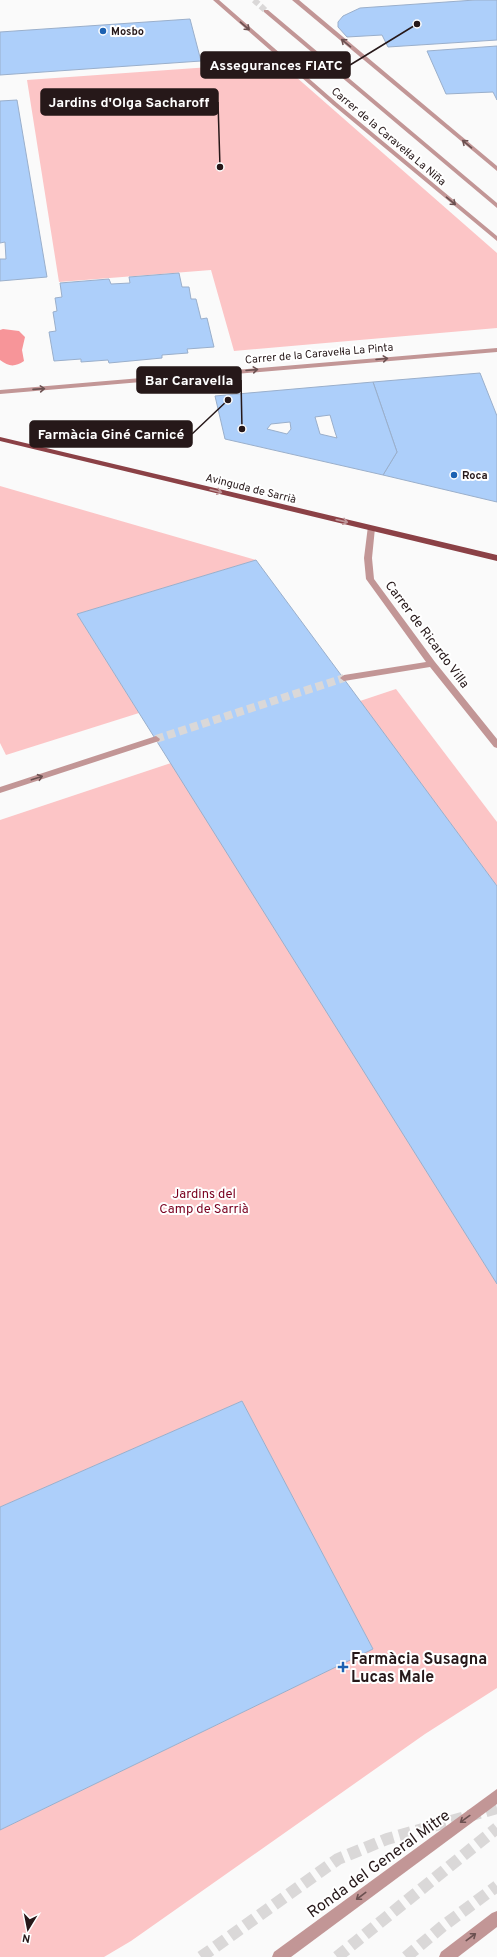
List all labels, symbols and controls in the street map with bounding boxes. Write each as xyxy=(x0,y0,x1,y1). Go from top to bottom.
one-way arrow xyxy=(240,21,250,30)
place label: Mosbo xyxy=(111,25,144,39)
marker: Mosbo xyxy=(98,26,108,36)
one-way arrow xyxy=(340,39,351,48)
callout: Assegurances FIATC xyxy=(201,52,350,78)
text: Assegurances FIATC xyxy=(209,58,343,75)
street label: Carrer de la Caravel·la La Niña xyxy=(328,85,449,189)
callout: Jardins d'Olga Sacharoff xyxy=(41,89,218,115)
text: Jardins d'Olga Sacharoff xyxy=(49,95,210,112)
one-way arrow xyxy=(462,140,472,149)
one-way arrow xyxy=(445,196,456,205)
street label: Carrer de la Caravel·la La Pinta xyxy=(244,341,394,367)
one-way arrow xyxy=(375,356,388,363)
one-way arrow xyxy=(245,366,258,373)
callout: Bar Caravella xyxy=(137,367,241,393)
text: Bar Caravella xyxy=(145,373,233,390)
one-way arrow xyxy=(32,385,45,393)
callout: Farmàcia Giné Carnicé xyxy=(30,421,192,447)
text: Farmàcia Giné Carnicé xyxy=(38,427,184,444)
place label: Roca xyxy=(462,469,488,483)
marker: Roca xyxy=(449,470,459,480)
street label: Avinguda de Sarrià xyxy=(204,471,298,507)
one-way arrow xyxy=(209,487,222,495)
one-way arrow xyxy=(336,518,349,526)
street label: Carrer de Ricardo Villa xyxy=(381,578,472,692)
one-way arrow xyxy=(31,773,43,781)
park label: Jardins del Camp de Sarrià xyxy=(159,1187,249,1218)
place label: Farmàcia Susagna Lucas Male xyxy=(351,1650,487,1688)
marker: Farmàcia Susagna Lucas Male xyxy=(338,1662,348,1672)
street label: Ronda del General Mitre xyxy=(304,1806,455,1923)
one-way arrow xyxy=(460,1815,471,1823)
one-way arrow xyxy=(355,1892,366,1900)
north arrow xyxy=(8,1909,48,1949)
text: N xyxy=(21,1930,32,1945)
one-way arrow xyxy=(466,1933,477,1942)

